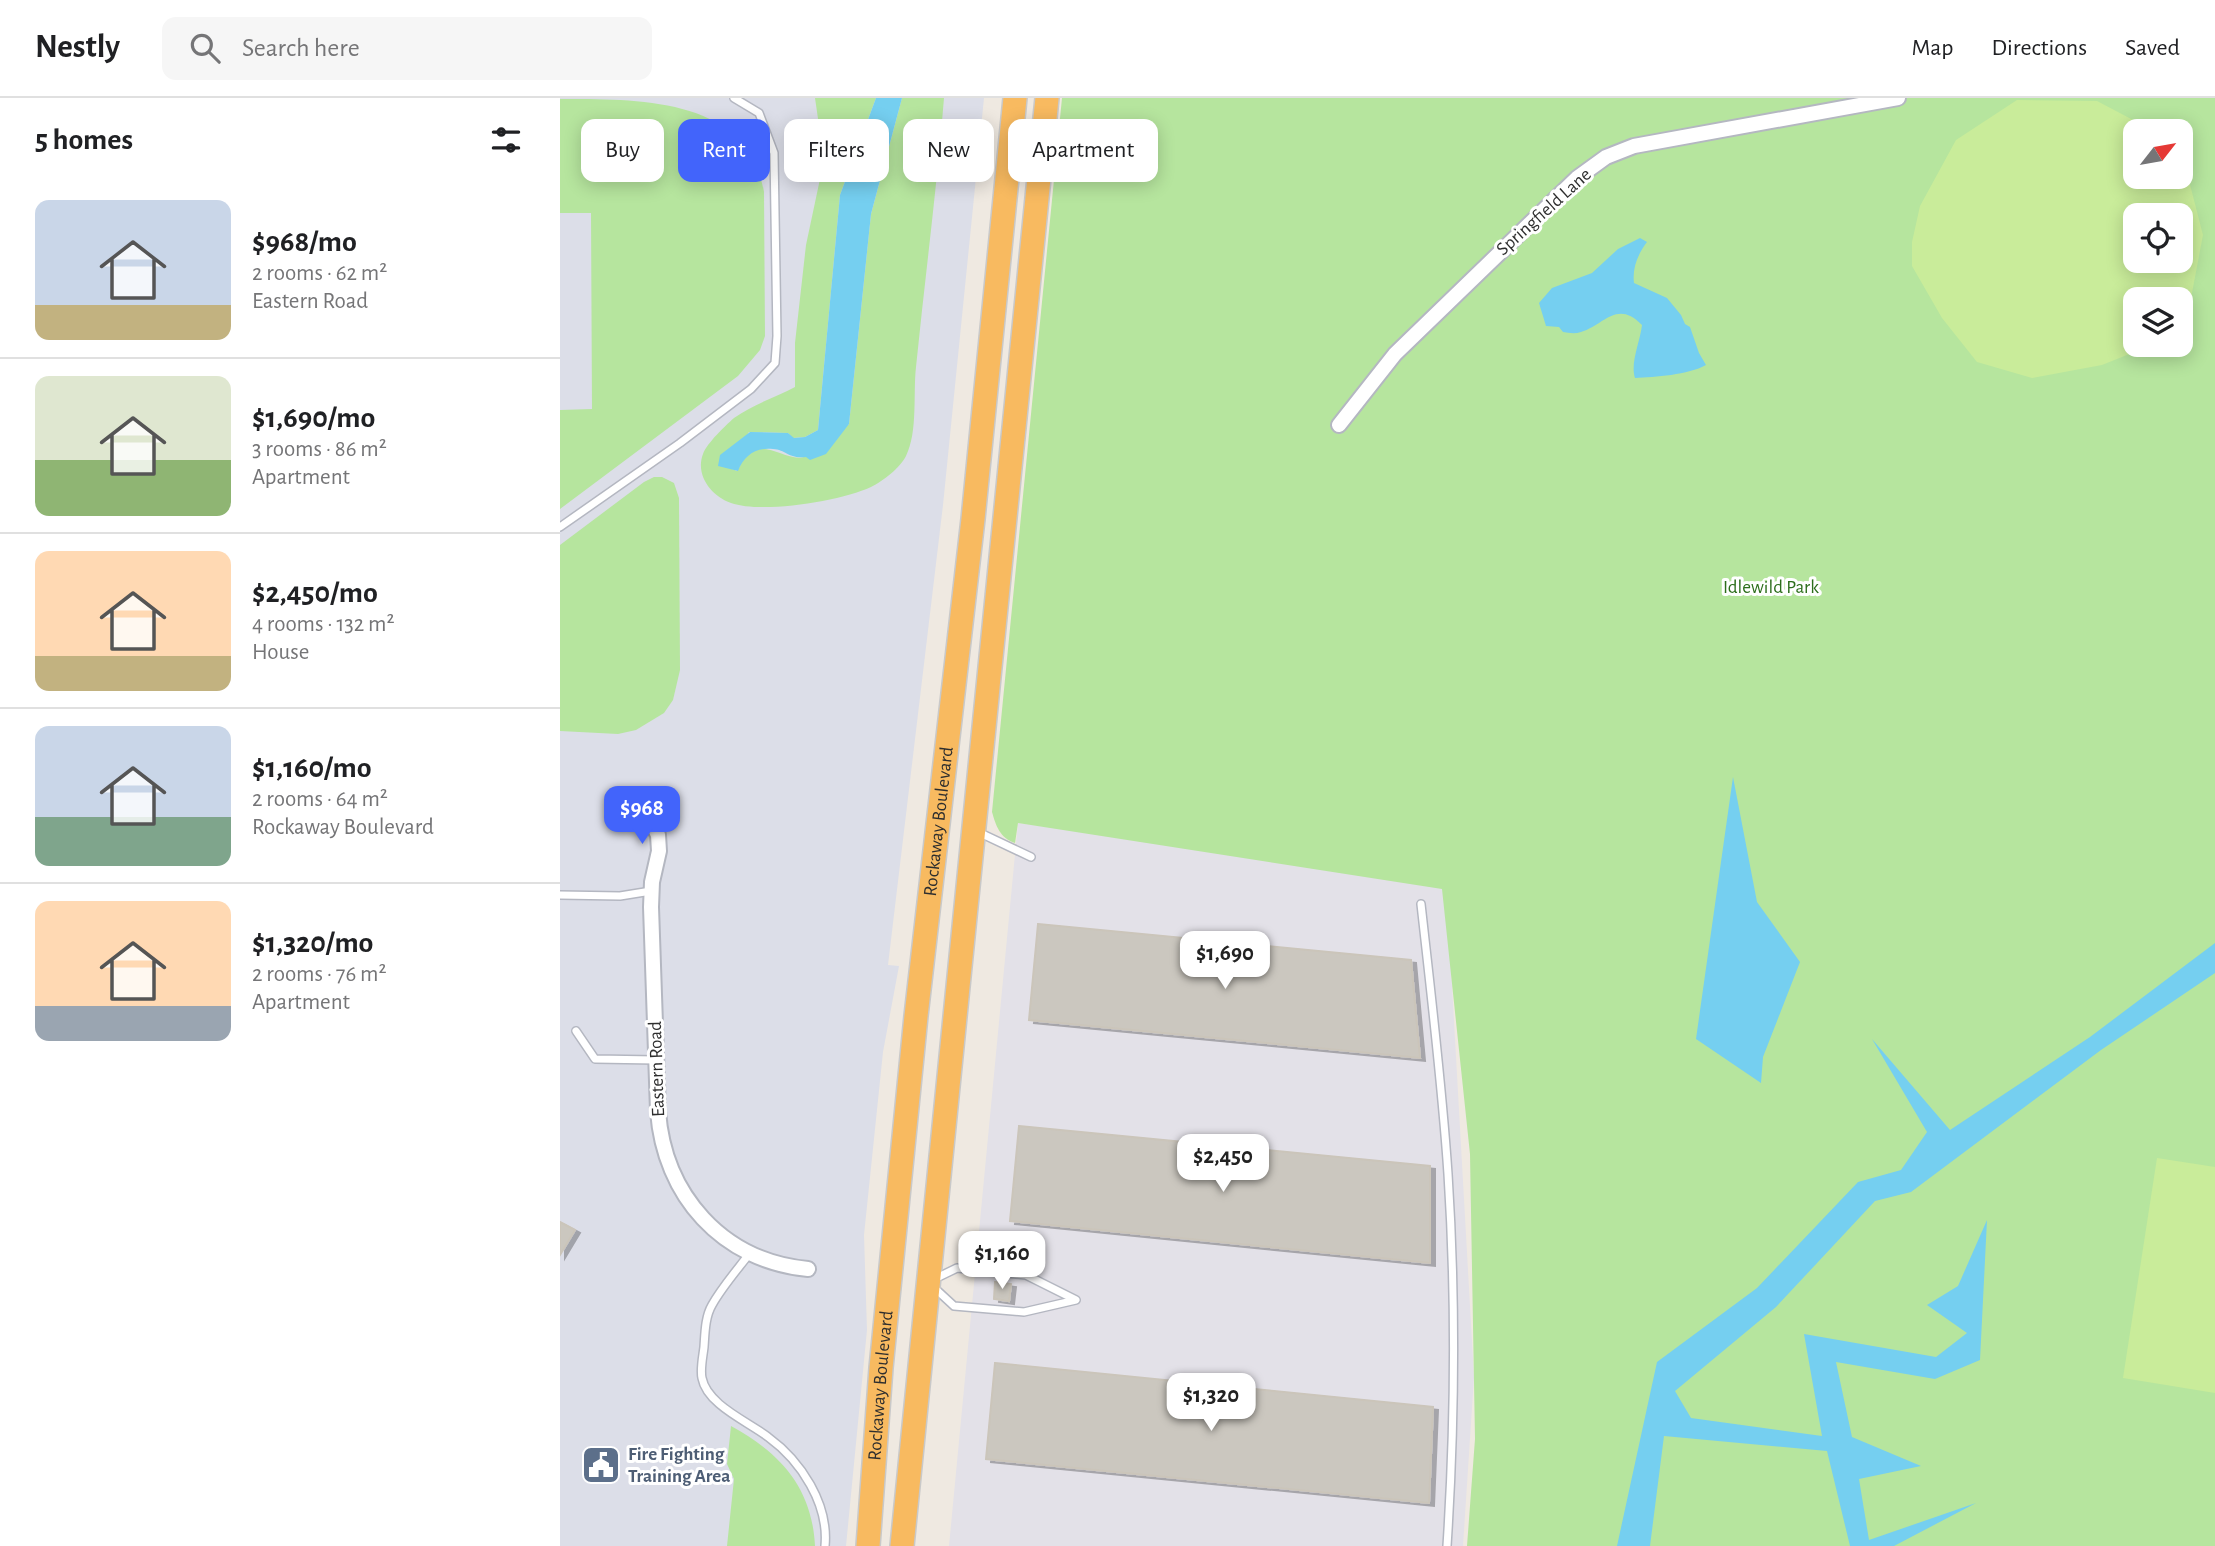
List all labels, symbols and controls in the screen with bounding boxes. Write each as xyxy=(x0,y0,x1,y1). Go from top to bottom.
search box xyxy=(162,17,652,80)
icon: search xyxy=(186,29,224,67)
text: Nestly xyxy=(35,31,120,64)
text: Search here xyxy=(242,35,360,61)
text: Map xyxy=(1911,36,1953,60)
text: Directions xyxy=(1991,36,2087,60)
text: Saved xyxy=(2125,36,2180,60)
chip: Buy xyxy=(581,119,664,182)
chip: Rent xyxy=(678,119,770,182)
chip: Filters xyxy=(784,119,889,182)
chip: New xyxy=(903,119,994,182)
chip: Apartment xyxy=(1008,119,1158,182)
north arrow xyxy=(2123,119,2193,189)
map controls xyxy=(2123,119,2193,357)
icon: filters xyxy=(487,121,525,159)
text: 5 homes xyxy=(35,125,133,155)
street label: Springfield Lane xyxy=(1493,165,1595,259)
button: locate xyxy=(2123,203,2193,273)
text: $968/mo xyxy=(252,227,357,257)
icon: home xyxy=(91,228,175,312)
text: 2 rooms · 62 m² xyxy=(252,262,387,285)
button: layers xyxy=(2123,287,2193,357)
text: Eastern Road xyxy=(252,290,368,313)
text: $1,690/mo xyxy=(252,403,375,433)
icon: home xyxy=(91,404,175,488)
text: 3 rooms · 86 m² xyxy=(252,438,387,461)
text: Apartment xyxy=(252,466,350,489)
text: $2,450/mo xyxy=(252,578,378,608)
park label: Idlewild Park xyxy=(1723,578,1819,597)
icon: home xyxy=(91,579,175,663)
text: 4 rooms · 132 m² xyxy=(252,613,394,636)
text: House xyxy=(252,641,309,664)
street label: Rockaway Boulevard xyxy=(920,745,956,897)
text: $1,160/mo xyxy=(252,753,372,783)
icon: home xyxy=(91,754,175,838)
pin: $968 xyxy=(601,786,683,846)
text: 2 rooms · 64 m² xyxy=(252,788,388,811)
text: $968 xyxy=(620,797,664,820)
text: Rockaway Boulevard xyxy=(252,816,434,839)
text: $1,320/mo xyxy=(252,928,373,958)
icon: home xyxy=(91,929,175,1013)
pin: $1,690 xyxy=(1168,932,1282,991)
text: $1,690 xyxy=(1196,942,1254,965)
text: 2 rooms · 76 m² xyxy=(252,963,386,986)
text: Apartment xyxy=(252,991,350,1014)
street label: Eastern Road xyxy=(646,1021,668,1117)
pin: $2,450 xyxy=(1166,1134,1280,1194)
text: $2,450 xyxy=(1193,1145,1253,1168)
pin: $1,160 xyxy=(945,1232,1059,1291)
text: $1,160 xyxy=(974,1242,1030,1265)
street label: Rockaway Boulevard xyxy=(865,1309,896,1461)
pin: $1,320 xyxy=(1154,1374,1268,1433)
text: $1,320 xyxy=(1183,1384,1239,1407)
public building icon: Fire Fighting Training Area xyxy=(580,1444,622,1486)
place label: Fire Fighting Training Area xyxy=(628,1445,730,1486)

